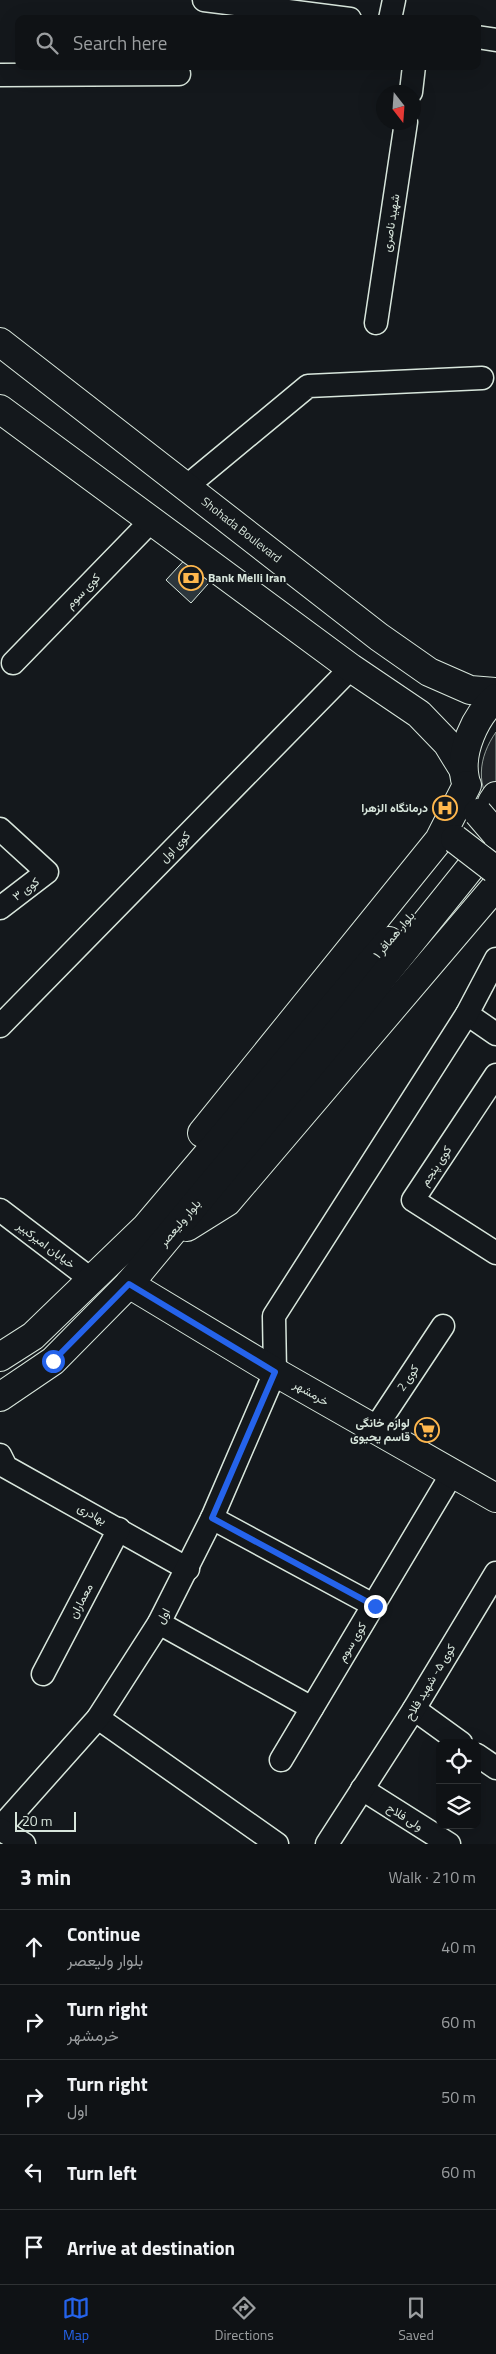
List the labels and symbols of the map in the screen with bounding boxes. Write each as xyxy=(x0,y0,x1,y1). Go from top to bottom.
north arrow xyxy=(376,85,421,130)
street label: شهید ناصری xyxy=(377,193,404,253)
street label: Shohada Boulevard xyxy=(197,492,286,567)
bank icon: Bank Melli Iran xyxy=(178,565,204,591)
street label: کوی سوم xyxy=(61,568,105,613)
place label: Bank Melli Iran xyxy=(208,568,286,587)
hospital icon: درمانگاه الزهرا xyxy=(432,795,458,821)
place label: درمانگاه الزهرا xyxy=(361,798,428,817)
street label: کوی اول xyxy=(155,827,195,867)
street label: کوی ۳ xyxy=(8,872,43,905)
street label: بلوار همافر ۱ xyxy=(368,907,419,963)
street label: کوی پنجم xyxy=(415,1142,456,1190)
street label: بلوار ولیعصر xyxy=(153,1195,205,1251)
street label: خیابان امیرکبیر xyxy=(12,1216,80,1273)
route start xyxy=(42,1350,65,1373)
street label: کوی 2 xyxy=(392,1361,423,1395)
street label: خرمشهر xyxy=(289,1374,333,1411)
place label: لوازم خانگی قاسم یحیوی xyxy=(350,1413,410,1446)
supermarket icon: لوازم خانگی قاسم یحیوی xyxy=(414,1417,440,1443)
street label: بهادری xyxy=(74,1498,110,1529)
street label: معماران xyxy=(63,1580,98,1622)
route end xyxy=(364,1595,387,1618)
street label: اول xyxy=(150,1604,175,1627)
street label: کوی سوم xyxy=(332,1618,371,1665)
street label: کوی ۵- شهید فلاح xyxy=(399,1640,460,1724)
street label: ولی فلاح xyxy=(383,1798,427,1835)
scale bar xyxy=(15,1809,76,1832)

